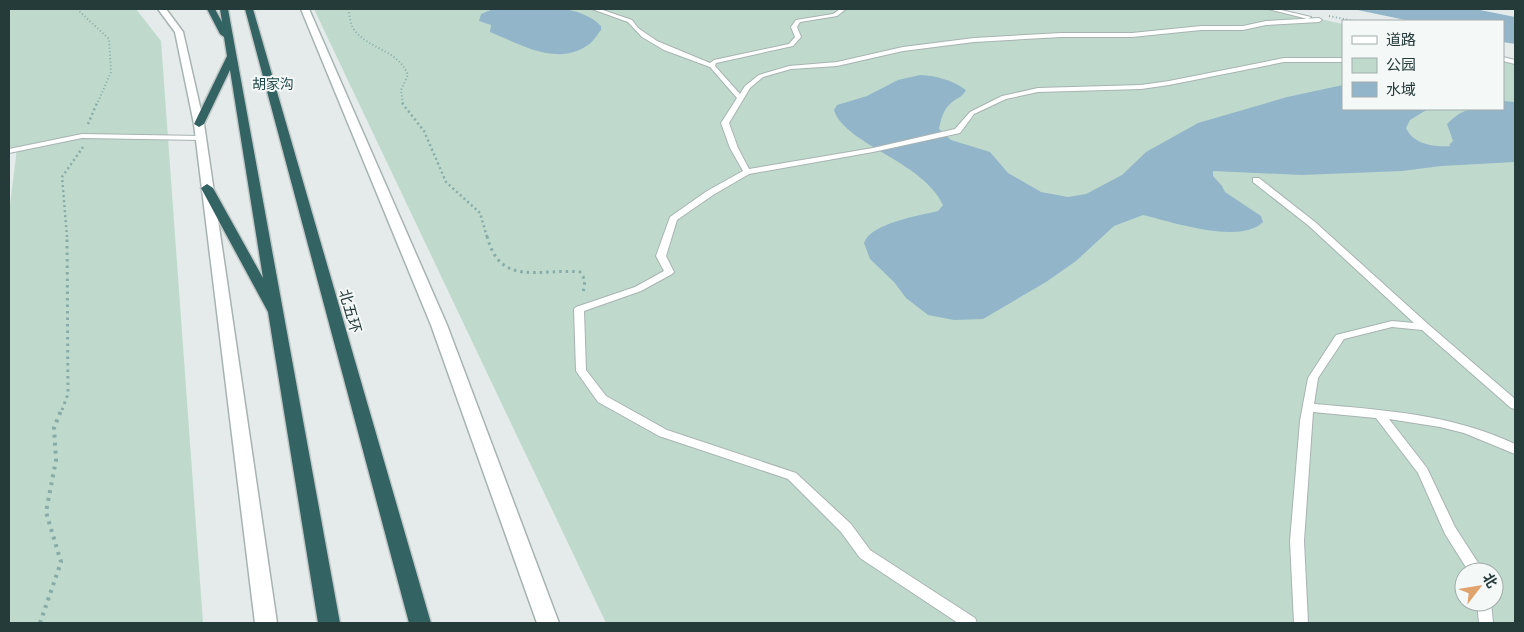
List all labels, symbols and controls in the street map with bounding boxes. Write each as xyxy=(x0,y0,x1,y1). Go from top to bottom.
legend xyxy=(1342,20,1504,110)
text: 道路 xyxy=(1386,30,1416,48)
text: 公园 xyxy=(1386,55,1416,73)
district label: 胡家沟 xyxy=(252,75,294,92)
text: 水域 xyxy=(1386,80,1416,98)
street label: 北五环 xyxy=(336,287,366,335)
north arrow xyxy=(1454,562,1504,612)
text: 北 xyxy=(1480,570,1501,590)

